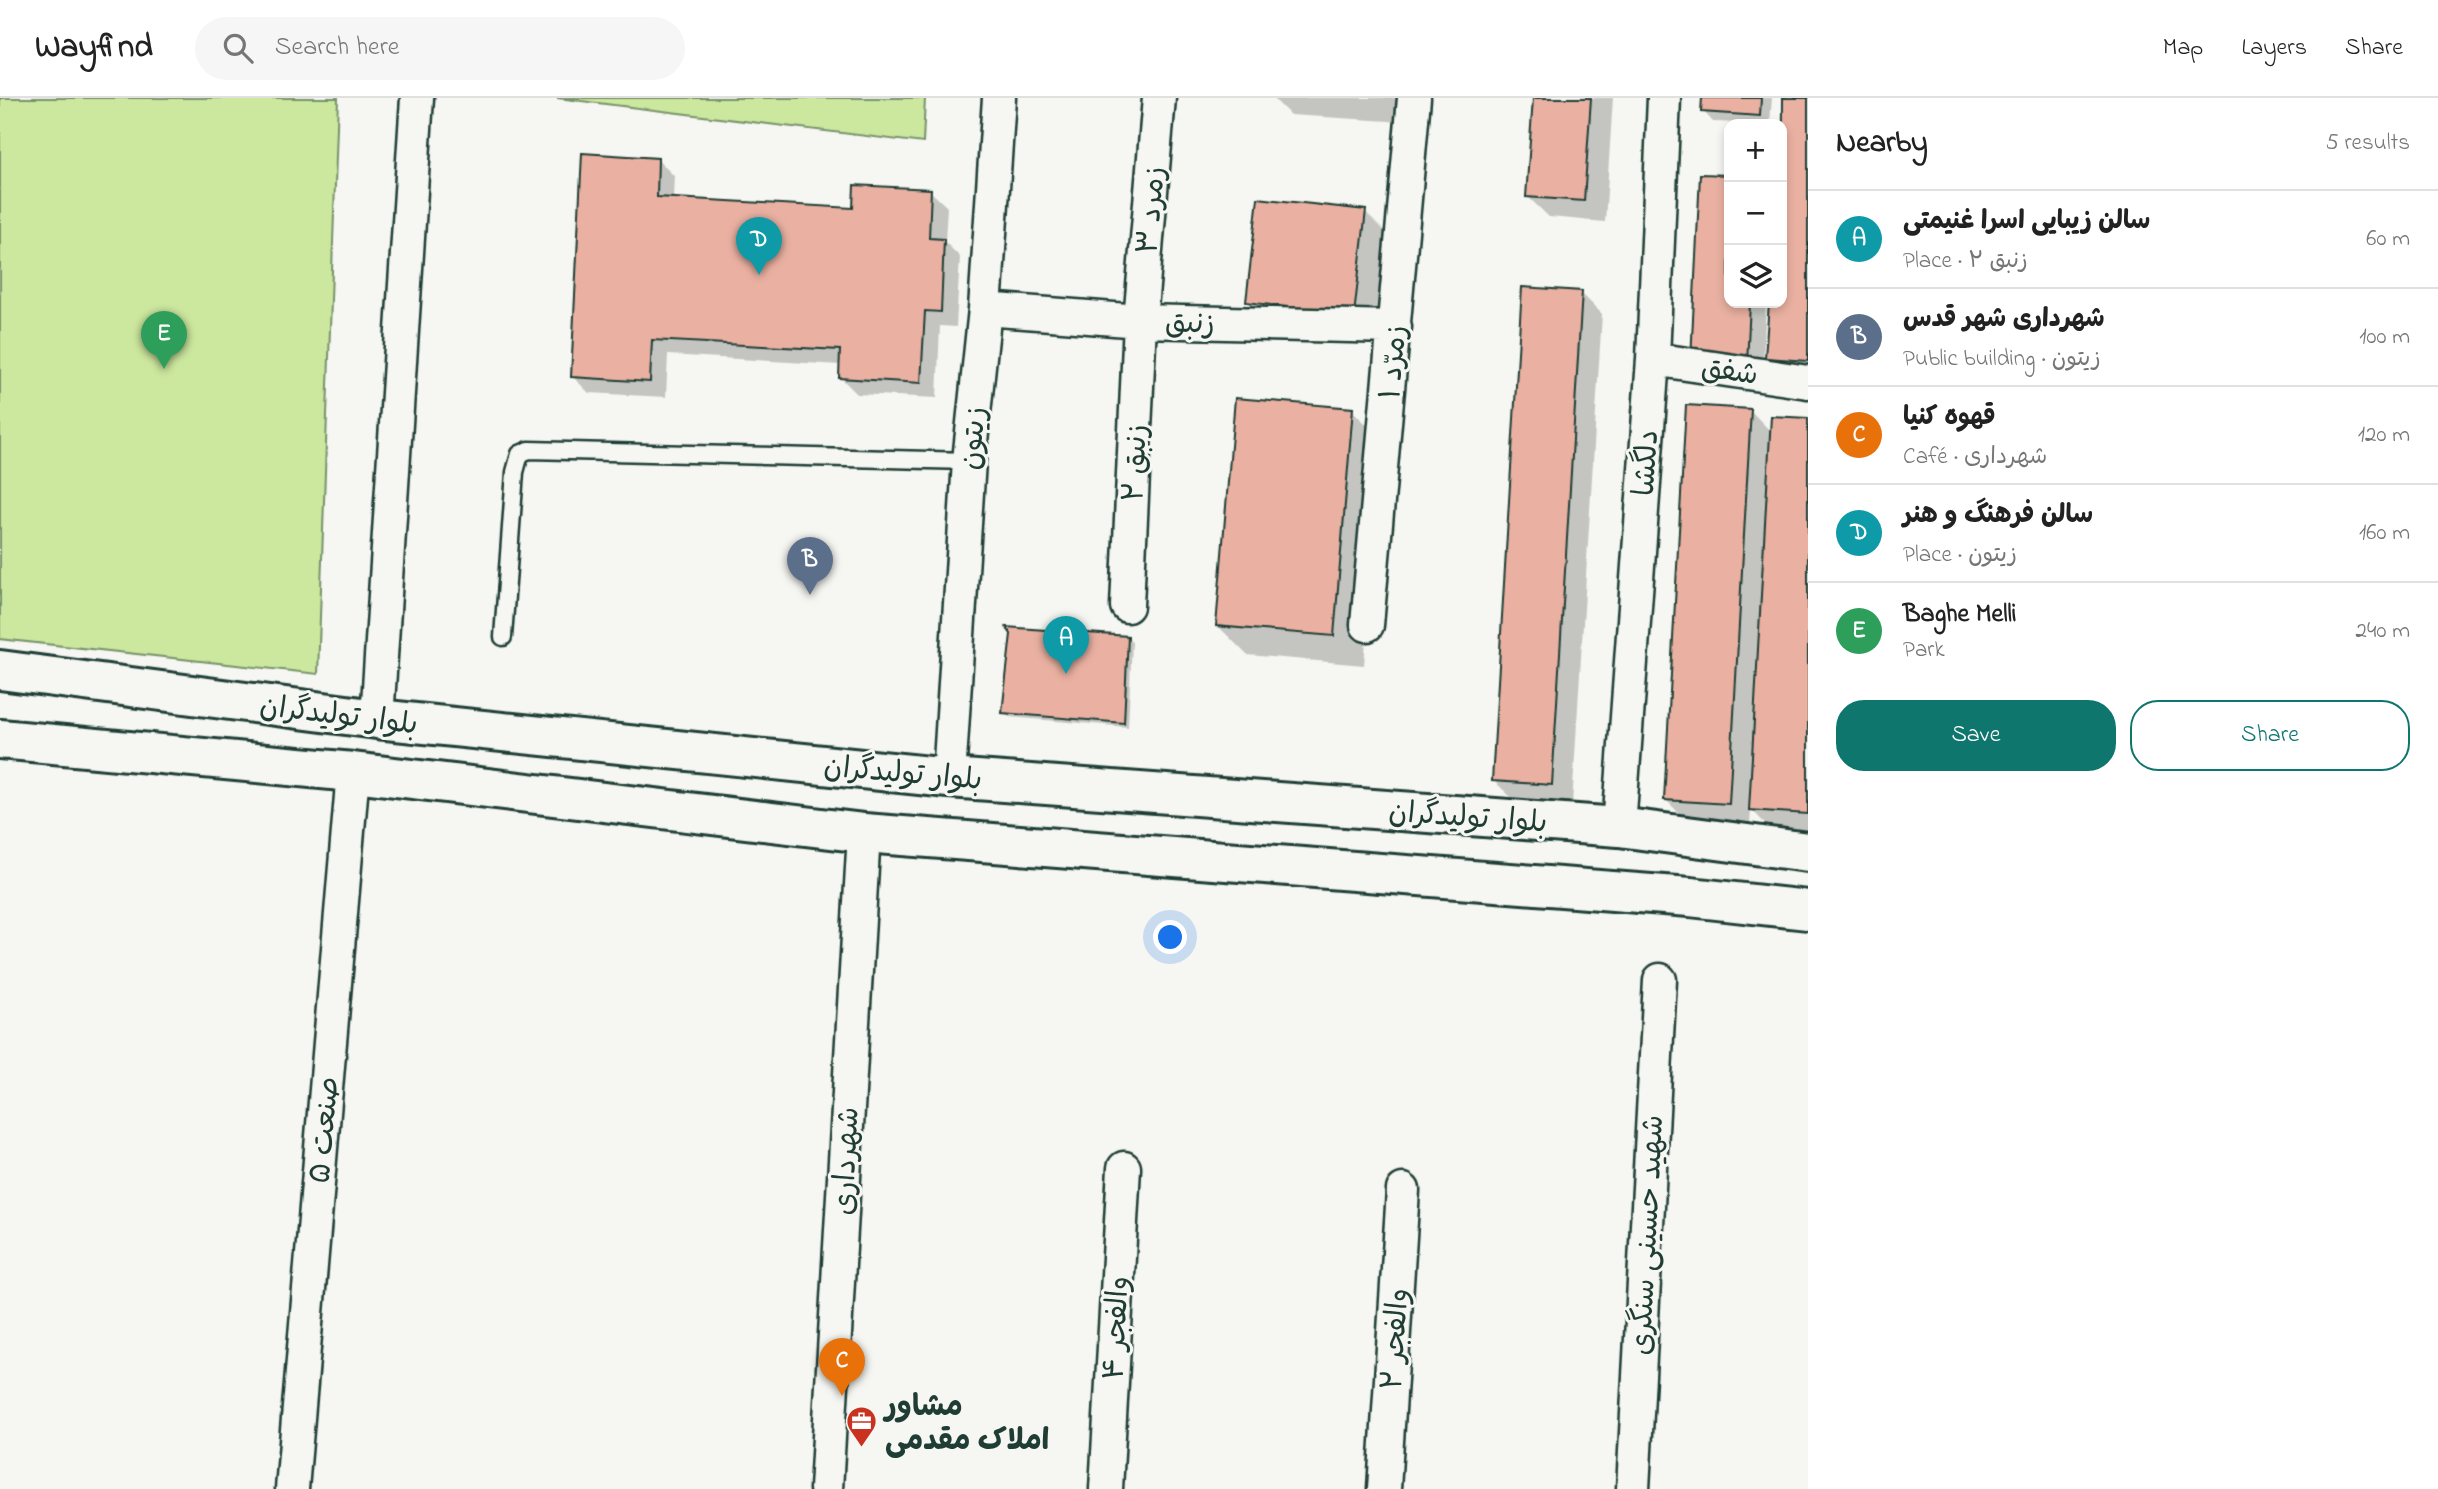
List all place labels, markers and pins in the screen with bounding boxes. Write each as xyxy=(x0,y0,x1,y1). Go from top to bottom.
pin: D xyxy=(736,217,782,275)
pin: E xyxy=(141,311,187,369)
pin: B xyxy=(787,537,833,595)
pin: A xyxy=(1043,616,1089,674)
pin: C xyxy=(819,1338,865,1396)
place label: مشاور املاک مقدمی xyxy=(882,1386,1049,1464)
office icon: مشاور املاک مقدمی xyxy=(845,1405,879,1449)

